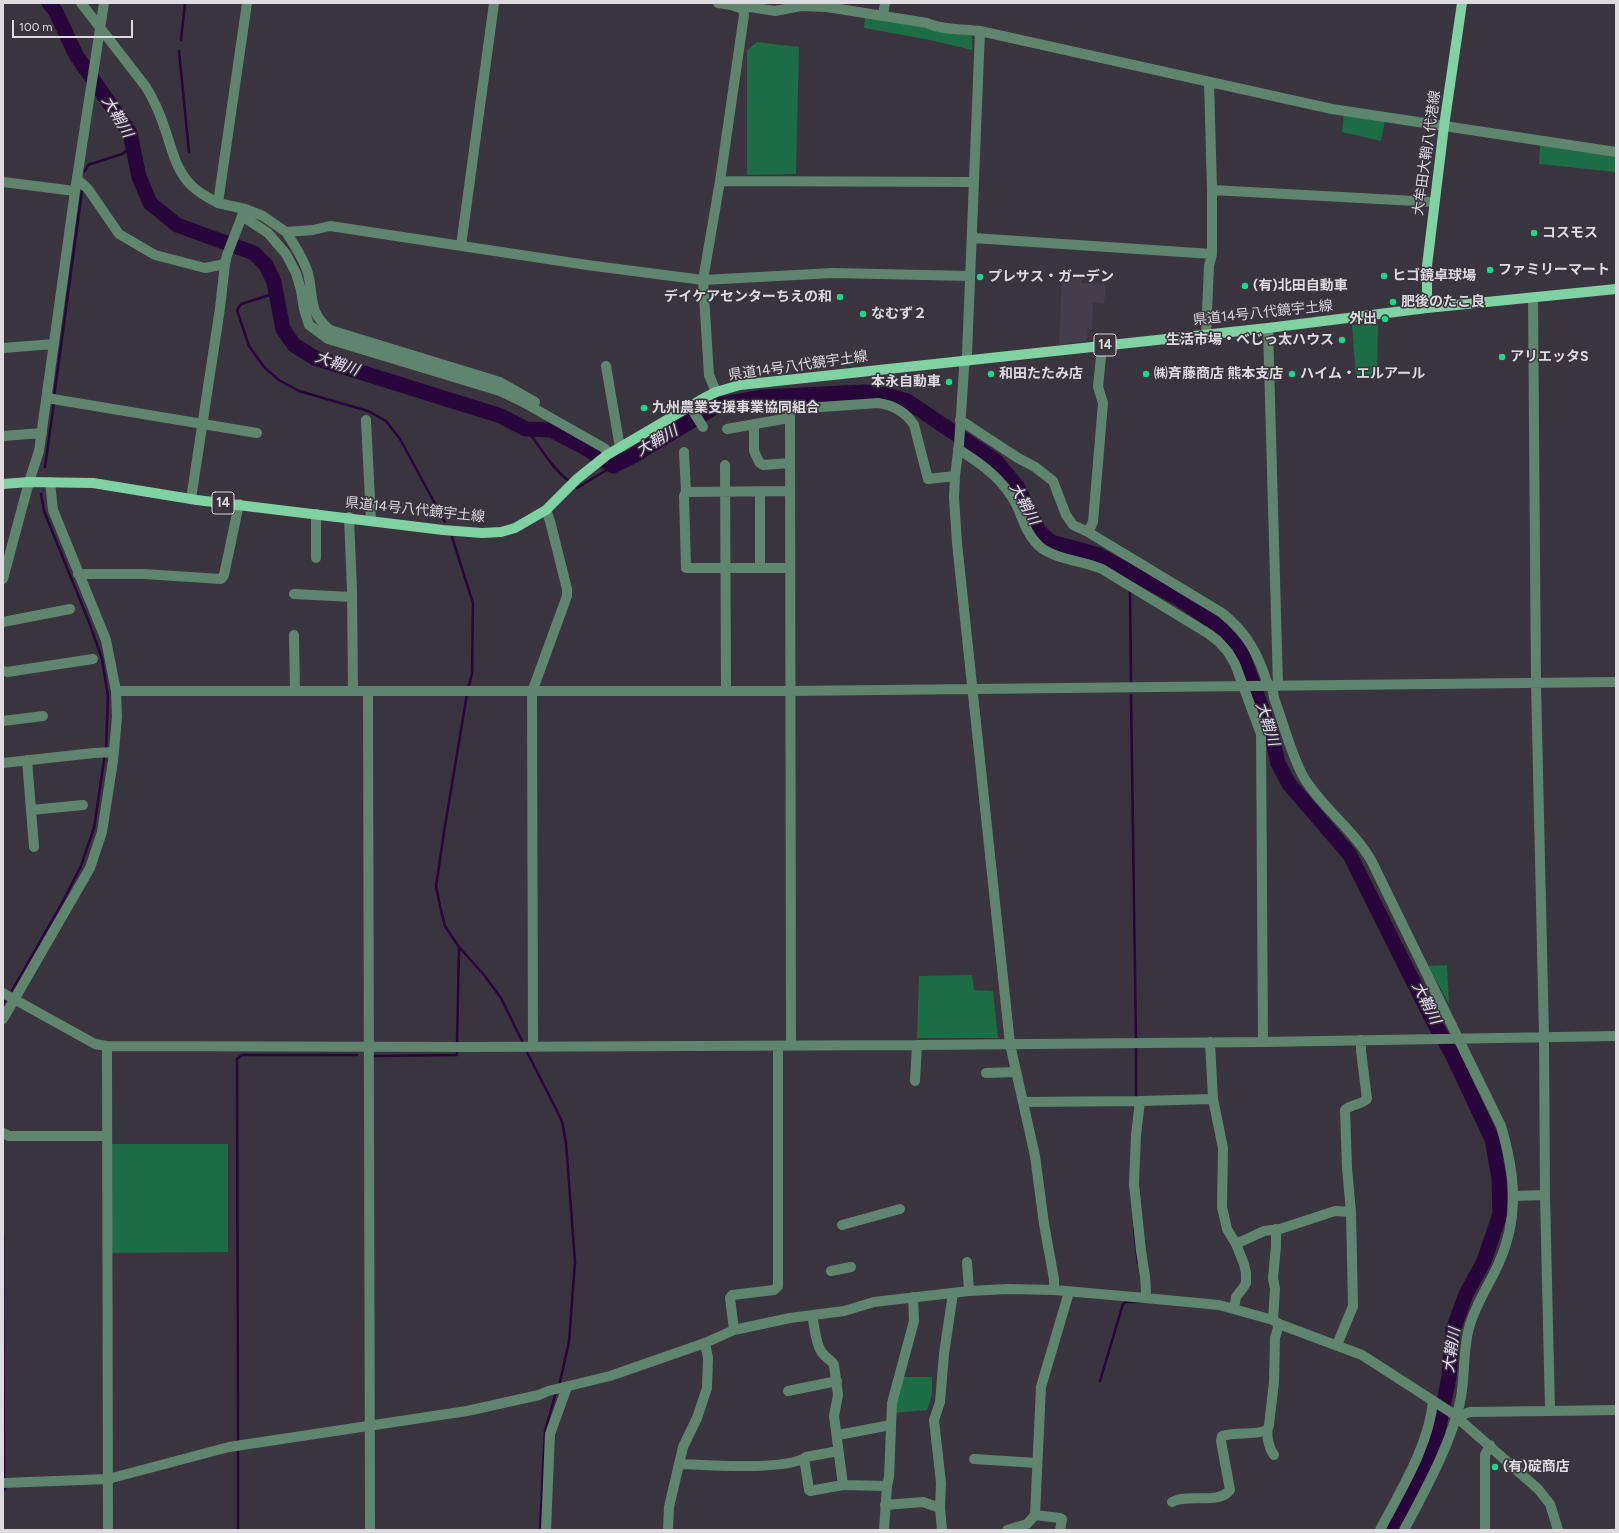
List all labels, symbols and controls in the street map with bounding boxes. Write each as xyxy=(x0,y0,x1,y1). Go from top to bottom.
scale bar xyxy=(14,12,135,38)
text: 100 m xyxy=(19,20,53,34)
street label: 大牟田大鞘八代港線 xyxy=(1410,89,1444,217)
water label: 大鞘川 xyxy=(98,93,136,141)
place label: コスモス xyxy=(1542,225,1598,241)
marker: コスモス xyxy=(1529,228,1539,238)
place label: ファミリーマート xyxy=(1498,262,1610,278)
marker: ファミリーマート xyxy=(1485,265,1495,275)
place label: ヒゴ鏡卓球場 xyxy=(1392,268,1476,284)
place label: プレサス・ガーデン xyxy=(988,269,1114,285)
marker: ヒゴ鏡卓球場 xyxy=(1379,271,1389,281)
marker: プレサス・ガーデン xyxy=(975,272,985,282)
place label: (有)北田自動車 xyxy=(1253,278,1348,294)
marker: (有)北田自動車 xyxy=(1240,281,1250,291)
place label: デイケアセンターちえの和 xyxy=(664,289,832,305)
marker: デイケアセンターちえの和 xyxy=(835,292,845,302)
place label: 肥後のたこ良 xyxy=(1401,294,1485,310)
street label: 県道14号八代鏡宇土線 xyxy=(1192,297,1334,329)
marker: 肥後のたこ良 xyxy=(1388,297,1398,307)
place label: なむず２ xyxy=(871,306,927,322)
marker: なむず２ xyxy=(858,309,868,319)
place label: 外出 xyxy=(1349,311,1377,327)
marker: 外出 xyxy=(1380,314,1390,324)
place label: 生活市場・べじっ太ハウス xyxy=(1166,332,1334,348)
road number: 14 xyxy=(1094,334,1116,356)
marker: 生活市場・べじっ太ハウス xyxy=(1337,335,1347,345)
water label: 大鞘川 xyxy=(313,348,361,380)
street label: 県道14号八代鏡宇土線 xyxy=(727,348,869,384)
place label: アリエッタS xyxy=(1510,349,1588,365)
marker: アリエッタS xyxy=(1497,352,1507,362)
place label: 和田たたみ店 xyxy=(999,366,1083,382)
place label: ㈱斉藤商店 熊本支店 xyxy=(1154,366,1283,382)
place label: ハイム・エルアール xyxy=(1300,366,1425,382)
marker: 和田たたみ店 xyxy=(986,369,996,379)
marker: ㈱斉藤商店 熊本支店 xyxy=(1141,369,1151,379)
marker: ハイム・エルアール xyxy=(1287,369,1297,379)
place label: 本永自動車 xyxy=(871,374,941,390)
marker: 本永自動車 xyxy=(944,377,954,387)
place label: 九州農業支援事業協同組合 xyxy=(652,400,820,416)
marker: 九州農業支援事業協同組合 xyxy=(639,403,649,413)
water label: 大鞘川 xyxy=(633,422,681,460)
water label: 大鞘川 xyxy=(1005,480,1043,528)
road number: 14 xyxy=(212,492,234,514)
street label: 県道14号八代鏡宇土線 xyxy=(344,494,486,526)
water label: 大鞘川 xyxy=(1251,700,1283,748)
water label: 大鞘川 xyxy=(1408,979,1444,1027)
water label: 大鞘川 xyxy=(1440,1326,1464,1374)
place label: (有)碇商店 xyxy=(1503,1459,1570,1475)
marker: (有)碇商店 xyxy=(1490,1462,1500,1472)

